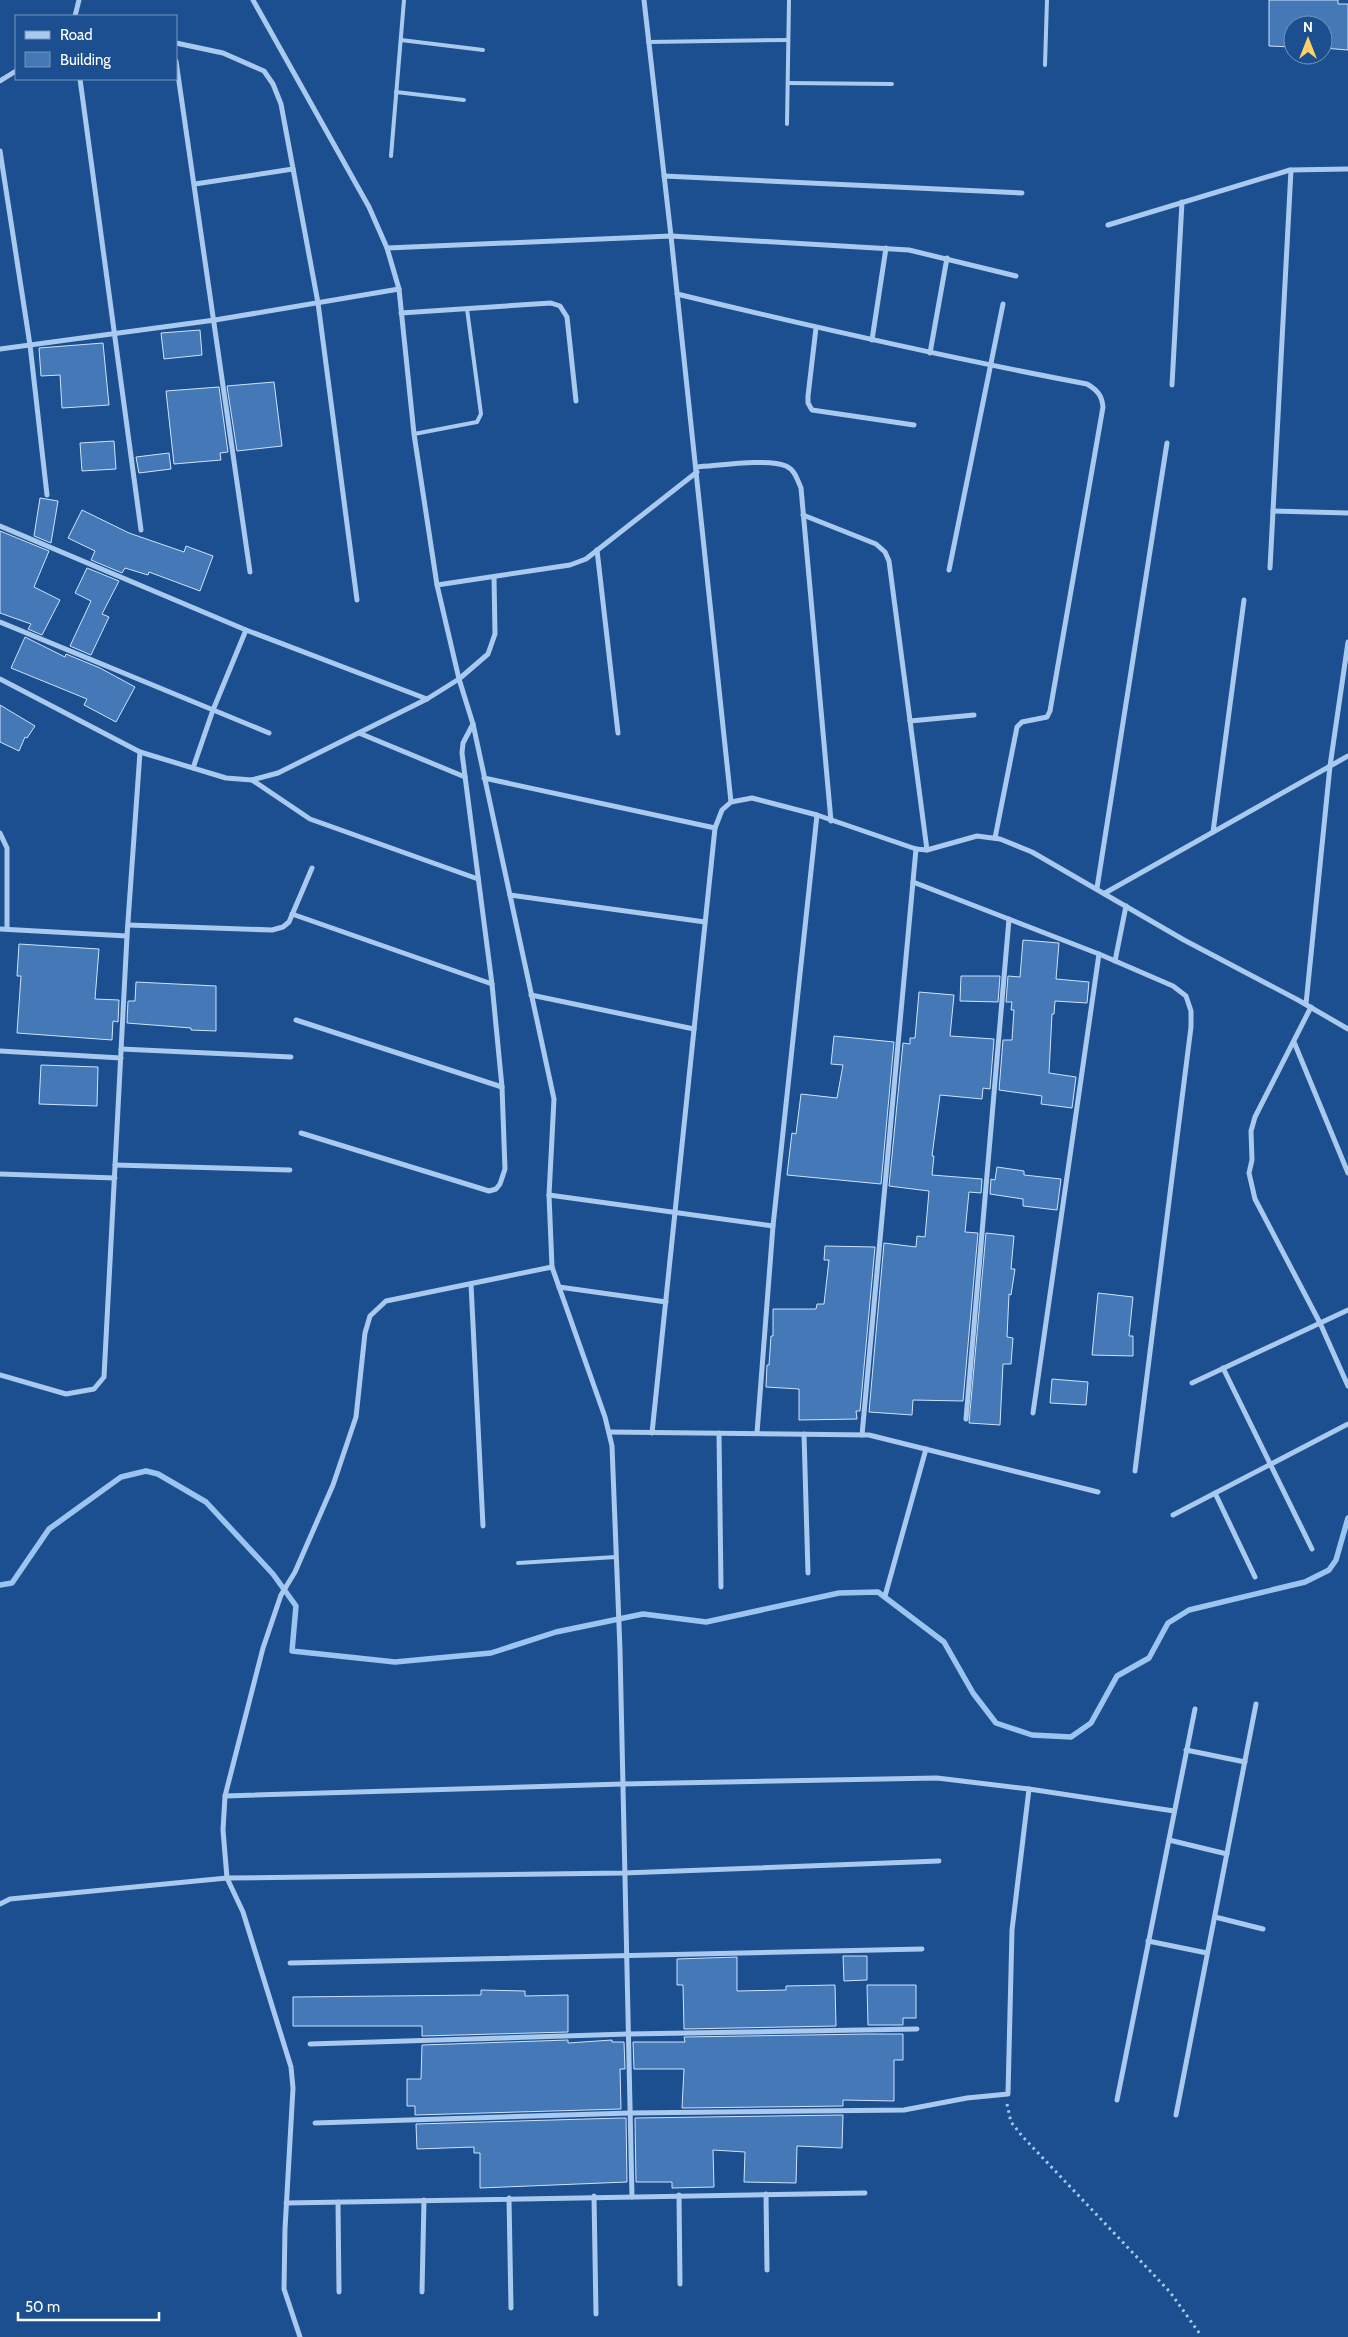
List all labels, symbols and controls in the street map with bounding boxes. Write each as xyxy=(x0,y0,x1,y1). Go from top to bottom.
legend xyxy=(15,15,178,80)
north arrow xyxy=(1283,15,1333,65)
text: N xyxy=(1303,18,1313,36)
text: Road xyxy=(60,26,93,44)
text: Building xyxy=(60,51,111,69)
scale bar xyxy=(18,2290,159,2322)
text: 50 m xyxy=(25,2298,60,2316)

